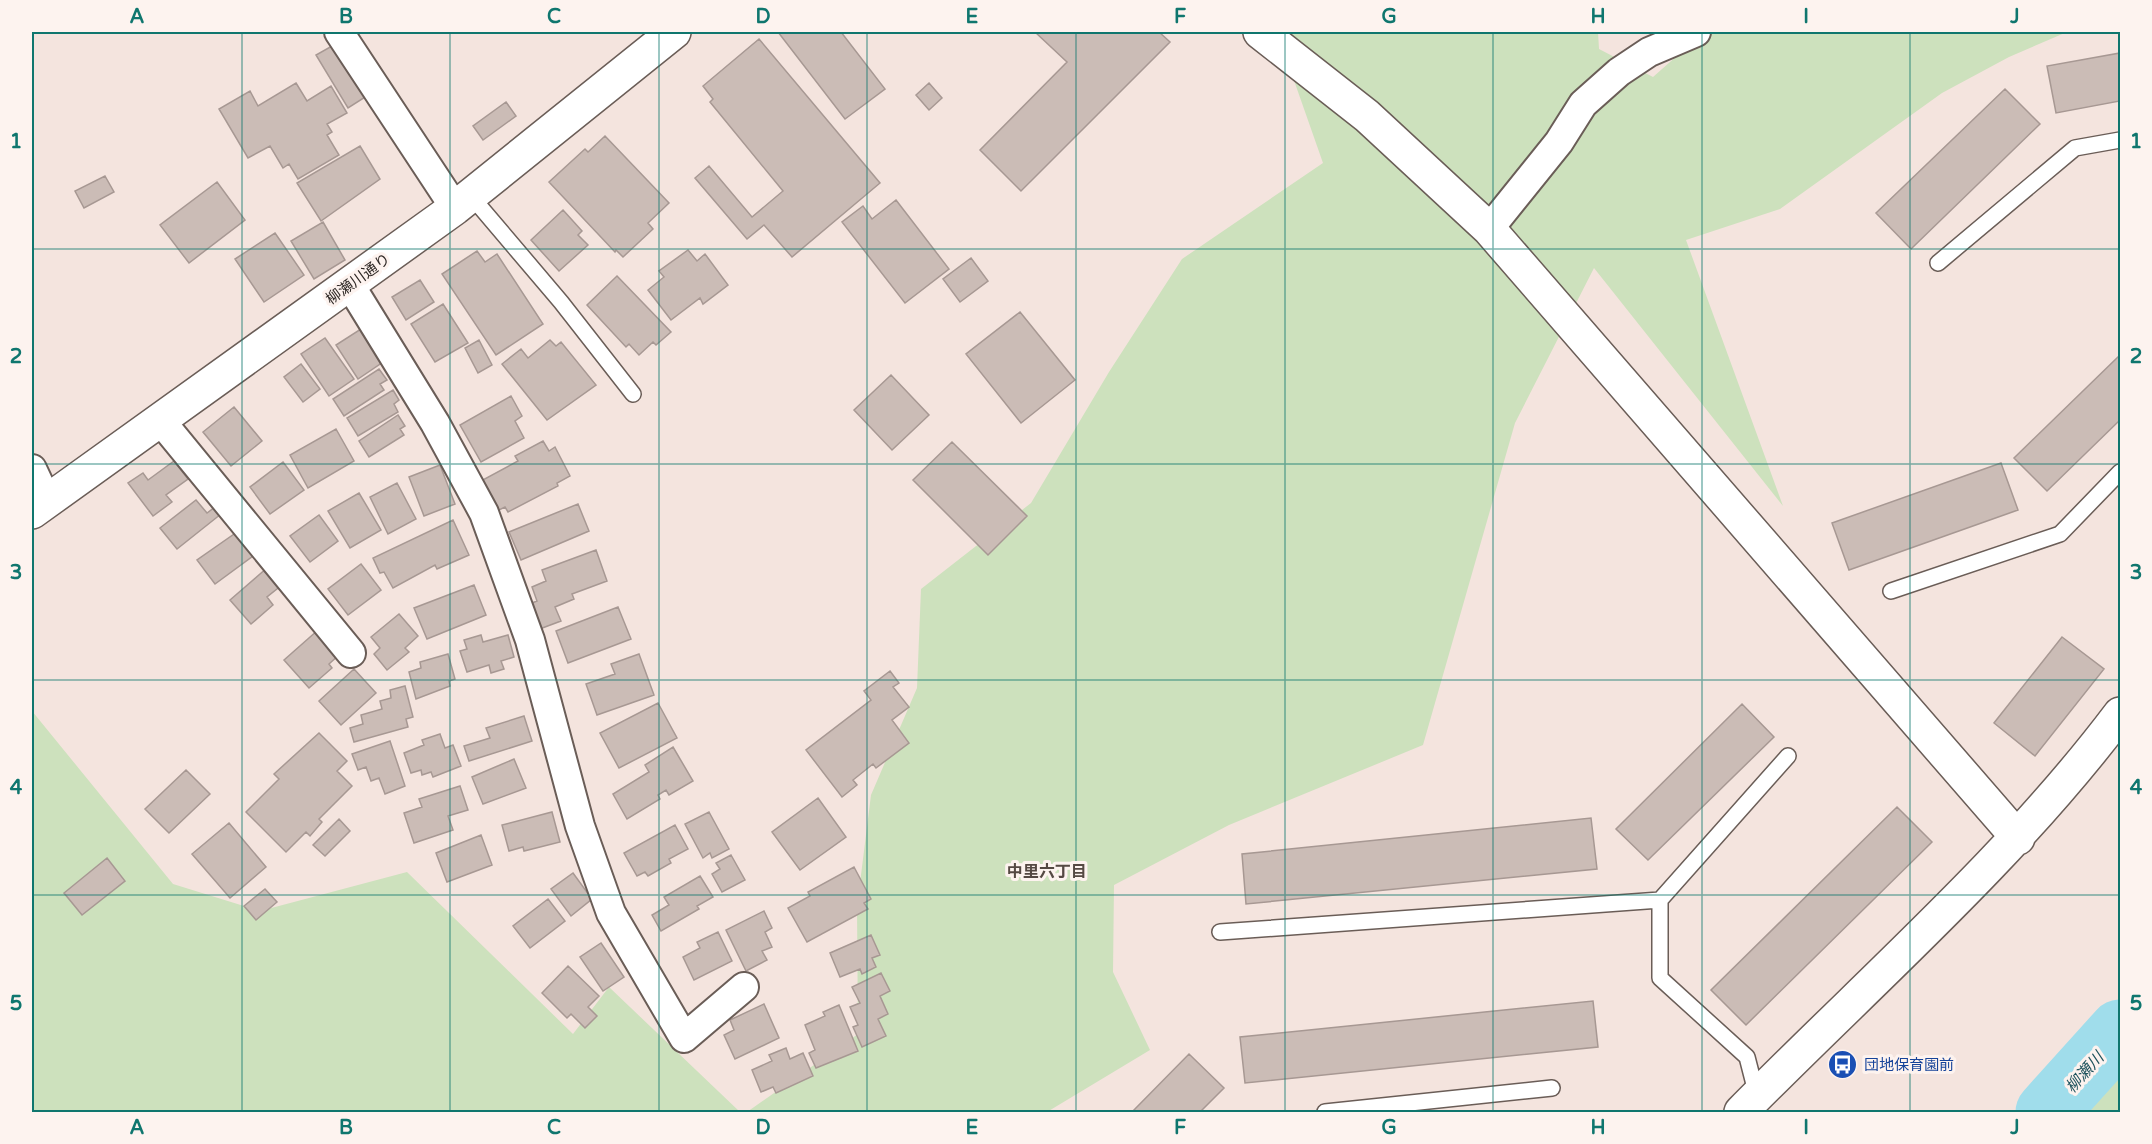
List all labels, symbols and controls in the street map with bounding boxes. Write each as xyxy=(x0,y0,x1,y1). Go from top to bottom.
text: A xyxy=(130,5,145,29)
text: B xyxy=(339,5,353,29)
text: C xyxy=(547,5,561,29)
text: D xyxy=(755,5,771,29)
text: E xyxy=(966,5,979,29)
text: F xyxy=(1174,5,1186,29)
text: G xyxy=(1381,5,1397,29)
text: H xyxy=(1590,5,1606,29)
text: I xyxy=(1803,5,1809,29)
text: J xyxy=(2009,5,2020,29)
text: 1 xyxy=(10,130,22,154)
text: 1 xyxy=(2130,130,2142,154)
street label: 柳瀬川通り xyxy=(322,250,394,308)
text: 2 xyxy=(10,345,22,369)
text: 2 xyxy=(2130,345,2142,369)
text: 3 xyxy=(10,561,22,585)
text: 3 xyxy=(2130,561,2142,585)
text: 4 xyxy=(10,776,23,800)
text: 4 xyxy=(2130,776,2143,800)
district label: 中里六丁目 xyxy=(1007,862,1087,882)
text: 5 xyxy=(10,992,22,1016)
text: 5 xyxy=(2130,992,2142,1016)
water label: 柳瀬川 xyxy=(2061,1047,2110,1097)
bus stop icon: 団地保育園前 xyxy=(1827,1049,1859,1081)
place label: 団地保育園前 xyxy=(1864,1056,1954,1074)
text: A xyxy=(130,1116,145,1140)
text: B xyxy=(339,1116,353,1140)
text: C xyxy=(547,1116,561,1140)
text: D xyxy=(755,1116,771,1140)
text: E xyxy=(966,1116,979,1140)
text: F xyxy=(1174,1116,1186,1140)
text: G xyxy=(1381,1116,1397,1140)
text: H xyxy=(1590,1116,1606,1140)
text: I xyxy=(1803,1116,1809,1140)
text: J xyxy=(2009,1116,2020,1140)

